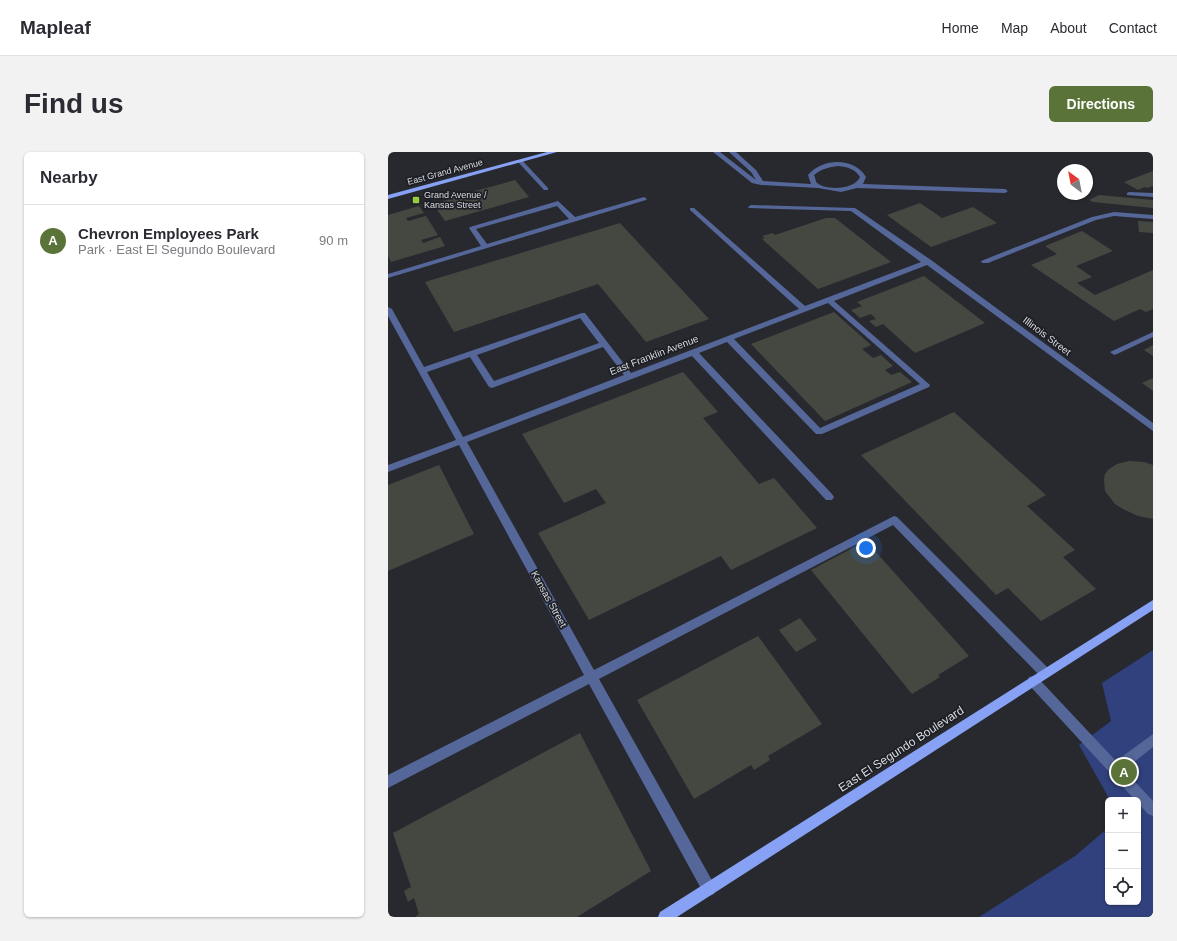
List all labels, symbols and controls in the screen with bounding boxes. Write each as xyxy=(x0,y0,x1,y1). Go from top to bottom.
text: Mapleaf xyxy=(20,17,91,38)
text: Home xyxy=(942,20,979,36)
text: Map xyxy=(1001,20,1028,36)
text: About xyxy=(1050,20,1087,36)
text: Contact xyxy=(1109,20,1157,36)
button: Directions xyxy=(1049,86,1153,122)
text: Find us xyxy=(24,88,124,119)
street label: East Grand Avenue xyxy=(406,157,484,187)
north arrow xyxy=(1057,164,1093,200)
text: Nearby xyxy=(40,168,98,187)
place label: Grand Avenue / Kansas Street xyxy=(424,190,487,210)
marker: Grand Avenue / Kansas Street xyxy=(411,195,421,205)
text: Chevron Employees Park xyxy=(78,225,259,242)
text: A xyxy=(48,233,58,248)
text: 90 m xyxy=(319,233,348,248)
text: Park · East El Segundo Boulevard xyxy=(78,242,275,257)
street label: Illinois Street xyxy=(1021,314,1073,358)
street label: East Franklin Avenue xyxy=(608,333,700,377)
your location xyxy=(856,538,876,558)
street label: Kansas Street xyxy=(529,569,569,629)
street label: East El Segundo Boulevard xyxy=(836,703,966,795)
pin: A xyxy=(1111,757,1137,787)
map controls xyxy=(1105,797,1141,905)
button: + xyxy=(1105,797,1141,833)
button: − xyxy=(1105,833,1141,869)
button: locate xyxy=(1105,869,1141,905)

